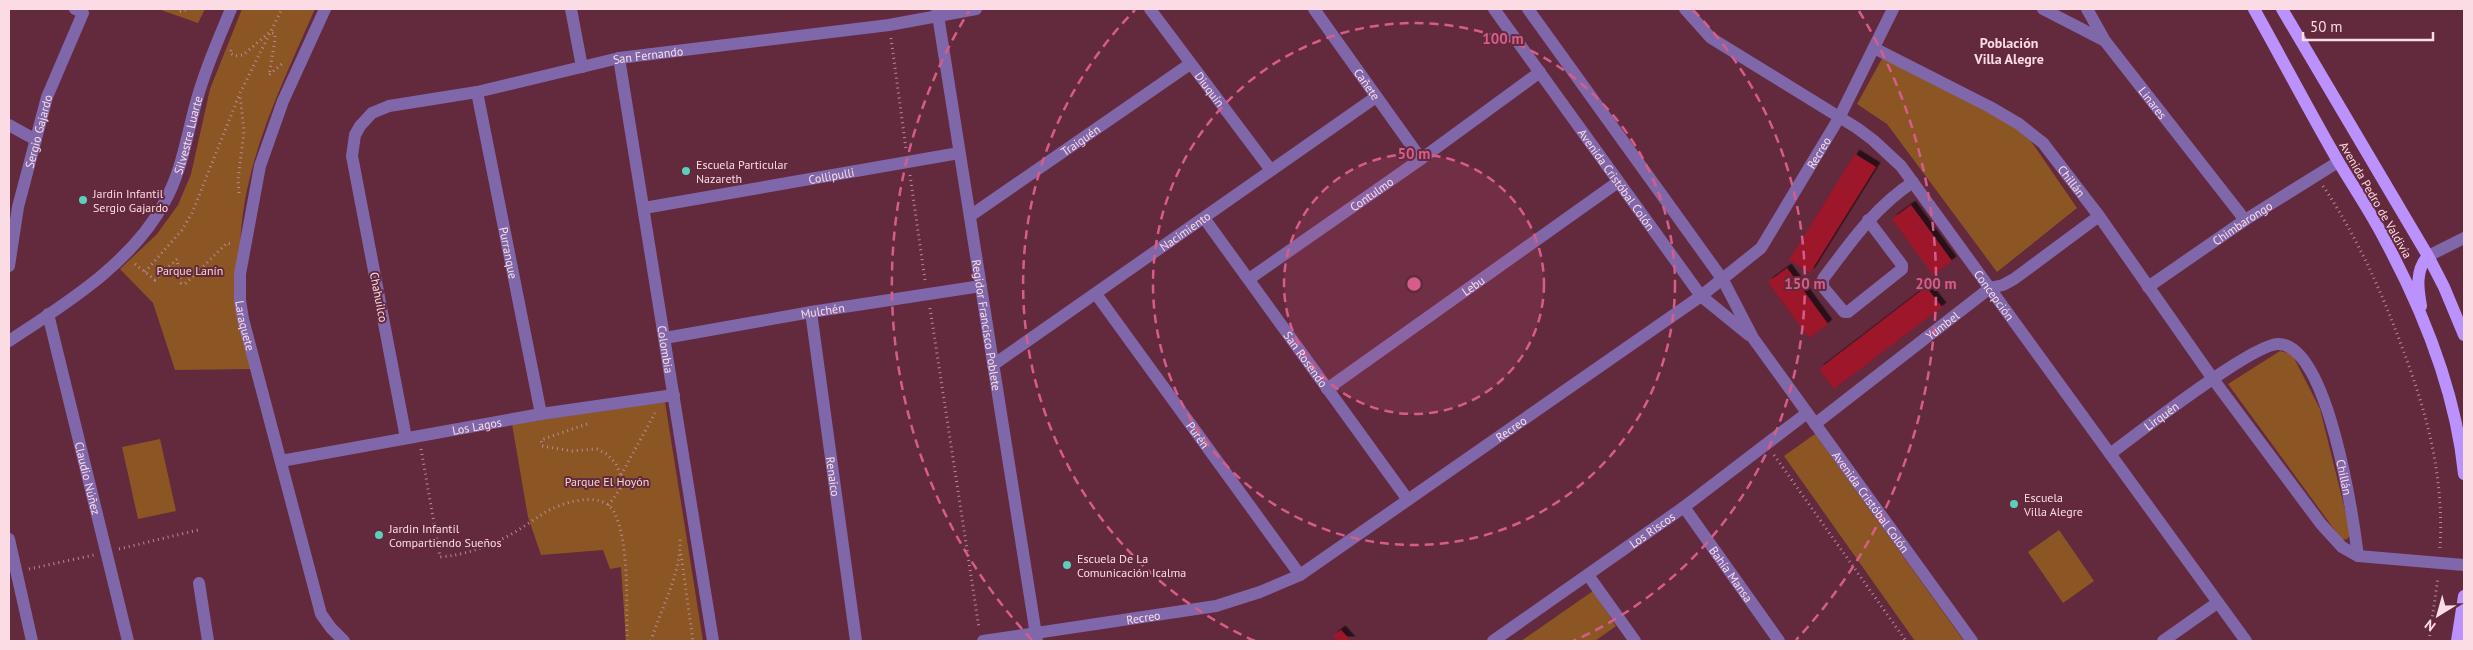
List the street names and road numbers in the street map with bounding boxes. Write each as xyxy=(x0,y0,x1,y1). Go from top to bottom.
street label: San Fernando xyxy=(611,43,684,67)
street label: Cañete xyxy=(1351,65,1384,103)
street label: Diuquín xyxy=(1192,68,1228,110)
street label: Linares xyxy=(2136,83,2171,122)
street label: Sergio Gajardo xyxy=(21,93,55,170)
street label: Silvestre Luarte xyxy=(170,94,205,176)
street label: Traiguén xyxy=(1058,121,1103,159)
street label: Avenida Cristóbal Colón xyxy=(1575,126,1659,233)
street label: Recreo xyxy=(1803,134,1834,171)
street label: Avenida Pedro de Valdivia xyxy=(2337,139,2416,261)
street label: Chillán xyxy=(2055,162,2089,200)
street label: Collipulli xyxy=(807,164,855,187)
street label: Contulmo xyxy=(1347,173,1396,214)
street label: Chimbarongo xyxy=(2209,197,2275,248)
street label: Nacimiento xyxy=(1156,208,1213,254)
street label: Purranque xyxy=(496,226,521,280)
street label: Regidor Francisco Poblete xyxy=(969,258,1005,392)
street label: Concepción xyxy=(1971,267,2018,323)
street label: Chahuilco xyxy=(367,271,391,323)
street label: Lebu xyxy=(1459,272,1487,298)
street label: Laraquete xyxy=(233,299,259,352)
street label: Mulchén xyxy=(799,299,846,321)
street label: Yumbel xyxy=(1922,307,1962,343)
street label: Colombia xyxy=(655,324,677,374)
street label: San Rosendo xyxy=(1281,328,1331,390)
street label: Lirquén xyxy=(2141,398,2181,433)
street label: Recreo xyxy=(1492,412,1529,444)
street label: Los Lagos xyxy=(451,414,503,437)
street label: Purén xyxy=(1183,418,1213,451)
street label: Claudio Núñez xyxy=(72,440,104,516)
street label: Avenida Cristóbal Colón xyxy=(1829,448,1913,555)
street label: Renaico xyxy=(823,456,844,497)
street label: Chillán xyxy=(2334,458,2356,496)
street label: Los Riscos xyxy=(1626,508,1678,551)
street label: Bahía Mansa xyxy=(1707,543,1756,605)
street label: Recreo xyxy=(1125,607,1161,627)

